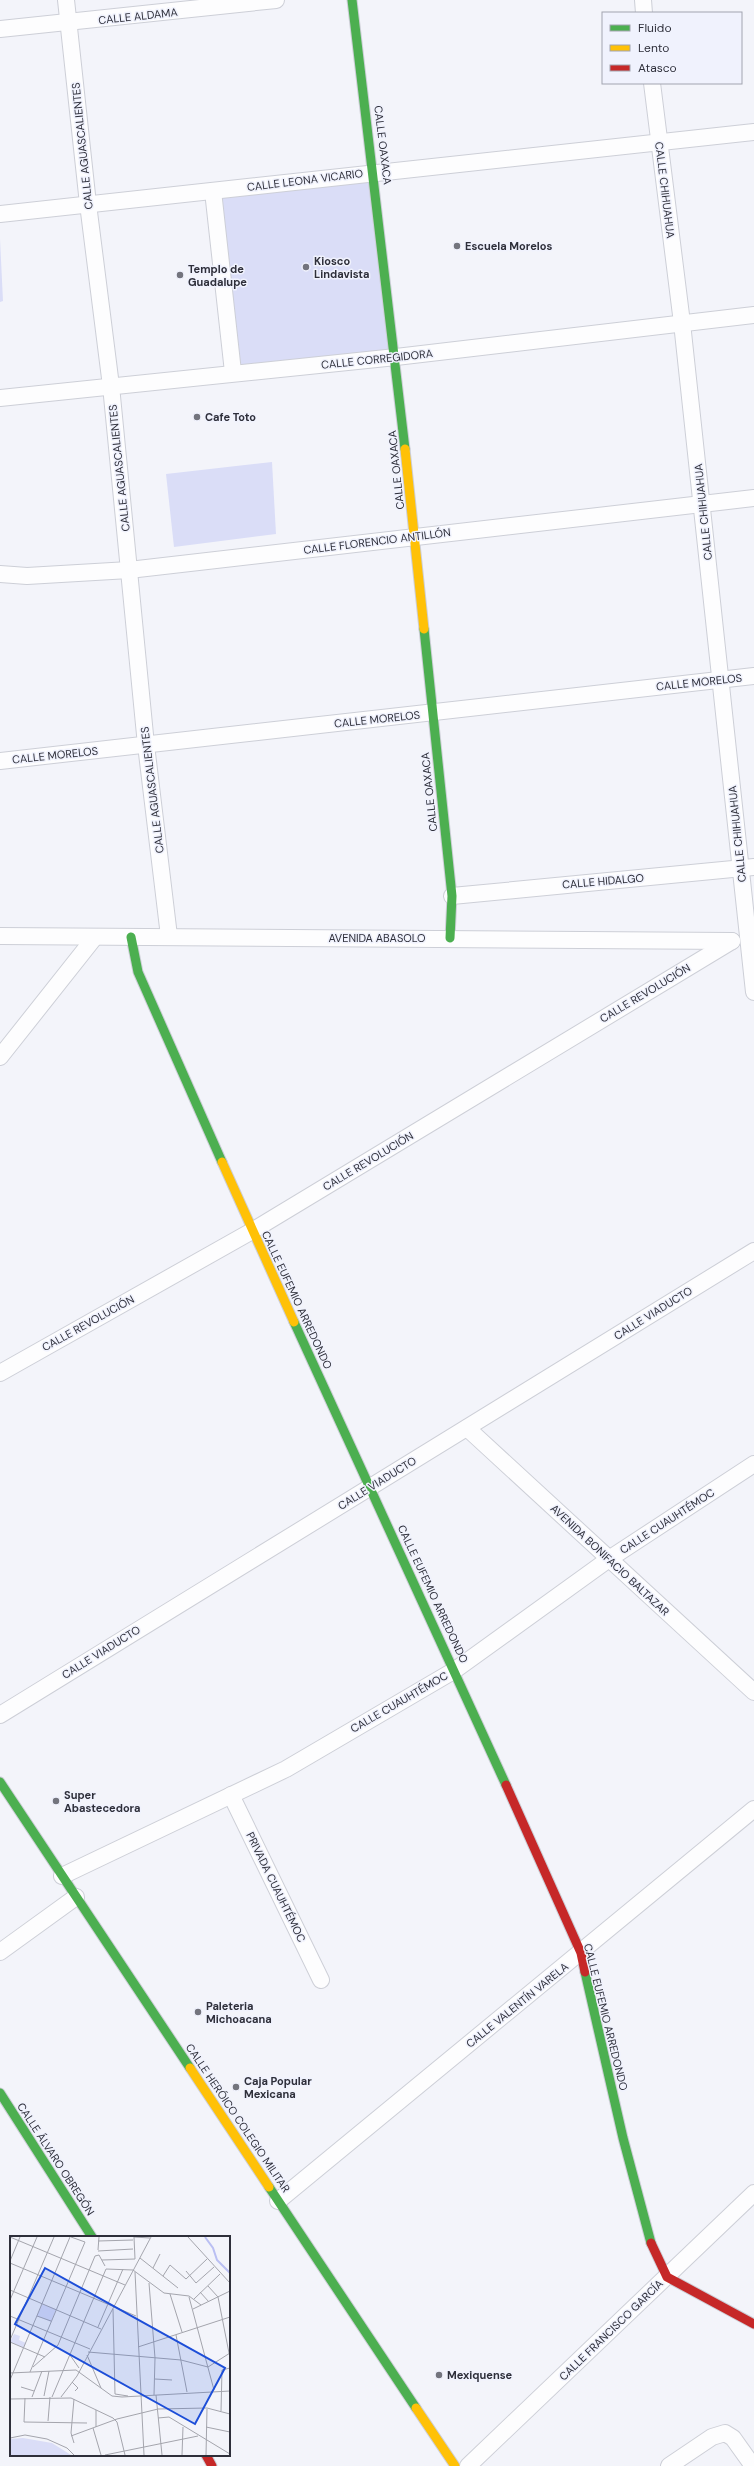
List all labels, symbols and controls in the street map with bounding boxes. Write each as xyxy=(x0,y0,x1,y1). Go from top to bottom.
street label: CALLE ALDAMA xyxy=(98,5,178,27)
legend xyxy=(602,12,742,84)
text: Fluido xyxy=(638,20,672,36)
text: Lento xyxy=(638,40,669,56)
text: Atasco xyxy=(638,60,677,76)
street label: CALLE AGUASCALIENTES xyxy=(68,82,96,210)
street label: CALLE OAXACA xyxy=(371,105,395,185)
street label: CALLE CHIHUAHUA xyxy=(652,141,678,239)
street label: CALLE LEONA VICARIO xyxy=(246,166,364,194)
place label: Escuela Morelos xyxy=(465,239,552,253)
marker: Escuela Morelos xyxy=(452,241,462,251)
place label: Kiosco Lindavista xyxy=(314,254,370,281)
place label: Templo de Guadalupe xyxy=(188,262,247,289)
marker: Kiosco Lindavista xyxy=(301,262,311,272)
marker: Templo de Guadalupe xyxy=(175,270,185,280)
street label: CALLE CORREGIDORA xyxy=(320,346,434,372)
street label: CALLE AGUASCALIENTES xyxy=(105,404,133,532)
place label: Cafe Toto xyxy=(205,410,256,424)
marker: Cafe Toto xyxy=(192,412,202,422)
street label: CALLE OAXACA xyxy=(385,430,407,510)
street label: CALLE CHIHUAHUA xyxy=(691,463,715,561)
street label: CALLE FLORENCIO ANTILLÓN xyxy=(303,525,451,557)
street label: CALLE MORELOS xyxy=(655,671,743,693)
street label: CALLE MORELOS xyxy=(333,708,421,730)
street label: CALLE AGUASCALIENTES xyxy=(137,726,167,854)
street label: CALLE MORELOS xyxy=(11,744,99,766)
street label: CALLE OAXACA xyxy=(418,752,440,832)
street label: CALLE CHIHUAHUA xyxy=(725,785,749,883)
street label: CALLE HIDALGO xyxy=(562,870,644,892)
street label: AVENIDA ABASOLO xyxy=(329,931,425,945)
street label: CALLE REVOLUCIÓN xyxy=(597,960,693,1026)
street label: CALLE REVOLUCIÓN xyxy=(320,1128,416,1194)
street label: CALLE EUFEMIO ARREDONDO xyxy=(259,1229,335,1371)
street label: CALLE VIADUCTO xyxy=(611,1283,695,1343)
street label: CALLE REVOLUCIÓN xyxy=(39,1292,137,1354)
street label: CALLE VIADUCTO xyxy=(335,1453,419,1513)
street label: CALLE CUAUHTÉMOC xyxy=(617,1485,717,1557)
street label: AVENIDA BONIFACIO BALTAZAR xyxy=(548,1501,672,1619)
street label: CALLE EUFEMIO ARREDONDO xyxy=(395,1523,471,1665)
street label: CALLE VIADUCTO xyxy=(59,1622,143,1682)
street label: CALLE CUAUHTÉMOC xyxy=(348,1668,450,1736)
place label: Super Abastecedora xyxy=(64,1788,141,1815)
marker: Super Abastecedora xyxy=(51,1796,61,1806)
street label: PRIVADA CUAUHTÉMOC xyxy=(243,1830,309,1944)
street label: CALLE EUFEMIO ARREDONDO xyxy=(581,1942,631,2092)
street label: CALLE VALENTÍN VARELA xyxy=(463,1959,571,2051)
place label: Paleteria Michoacana xyxy=(206,1999,272,2026)
marker: Paleteria Michoacana xyxy=(193,2007,203,2017)
street label: CALLE HERÓICO COLEGIO MILITAR xyxy=(183,2041,293,2195)
place label: Caja Popular Mexicana xyxy=(244,2074,312,2101)
marker: Caja Popular Mexicana xyxy=(231,2082,241,2092)
street label: CALLE ÁLVARO OBREGÓN xyxy=(14,2100,98,2218)
inset map xyxy=(10,2236,230,2456)
street label: CALLE FRANCISCO GARCÍA xyxy=(556,2277,666,2383)
place label: Mexiquense xyxy=(447,2368,513,2382)
marker: Mexiquense xyxy=(434,2370,444,2380)

